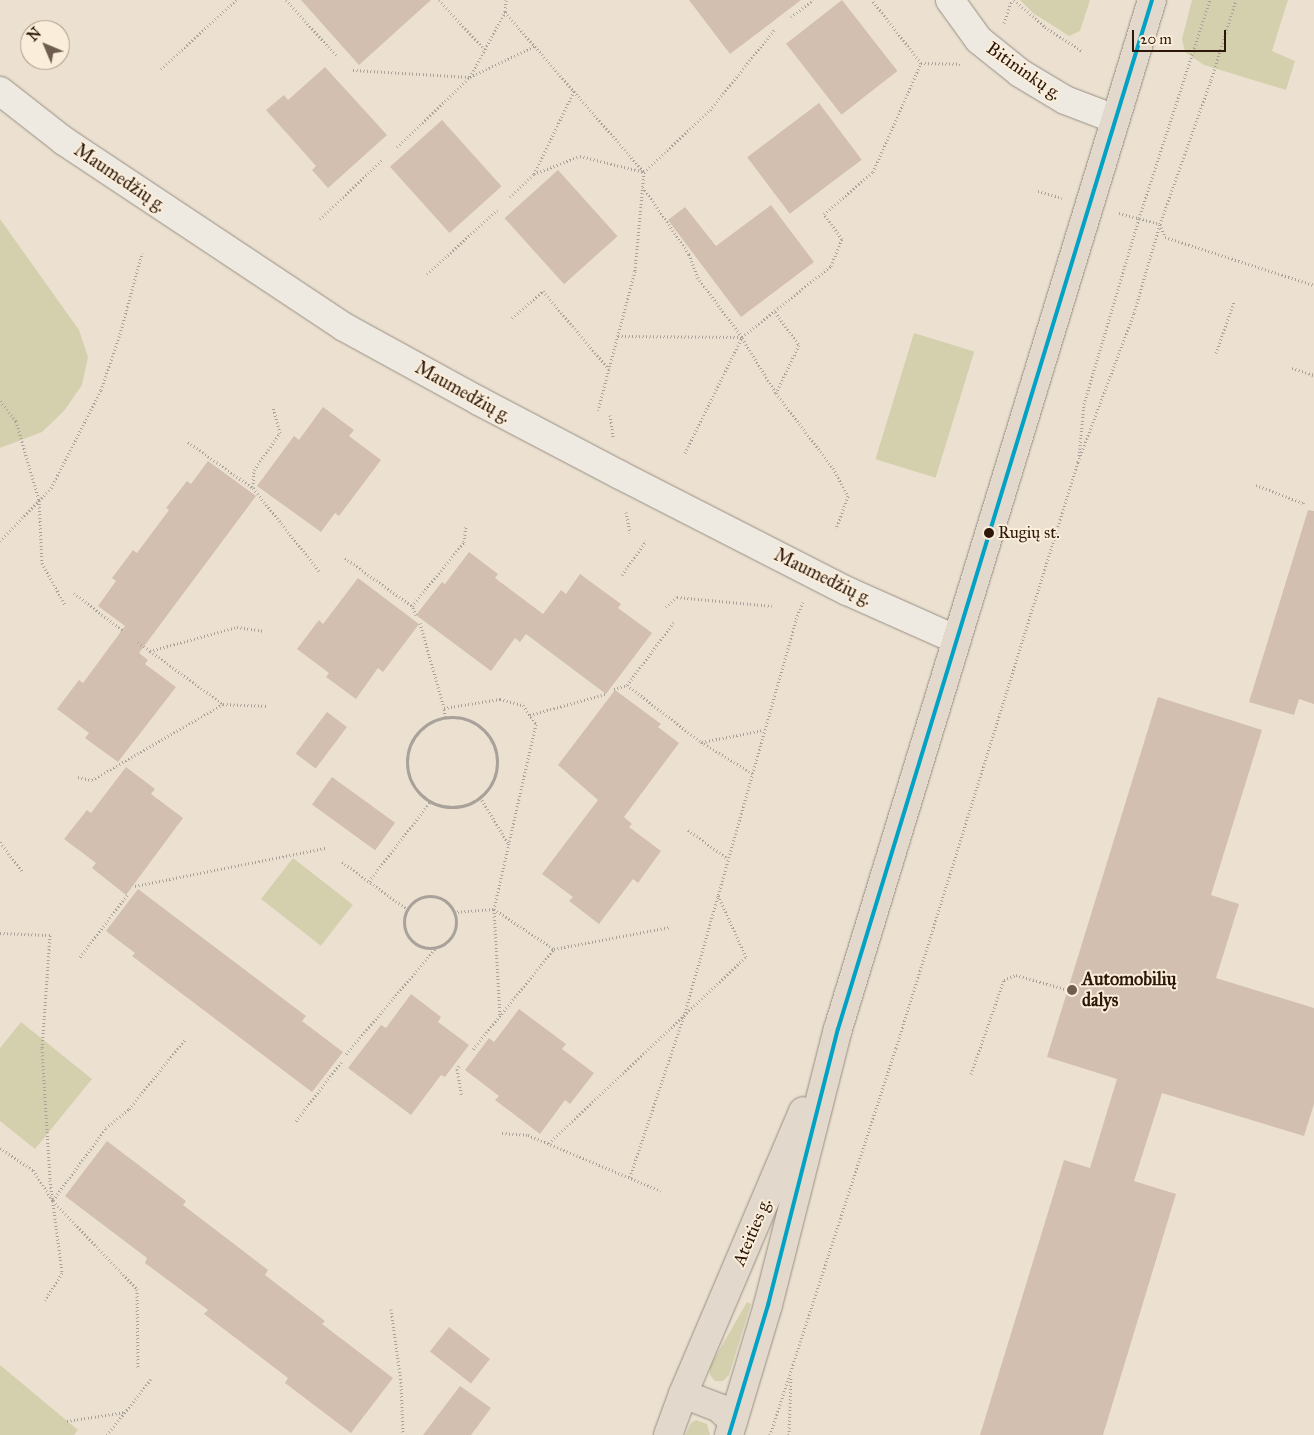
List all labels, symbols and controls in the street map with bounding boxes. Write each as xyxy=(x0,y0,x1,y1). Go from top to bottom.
north arrow xyxy=(20,20,70,70)
scale bar xyxy=(1134,20,1228,52)
text: N xyxy=(25,25,45,45)
text: 20 m xyxy=(1140,30,1172,48)
street label: Bitininkų g. xyxy=(982,37,1066,105)
street label: Maumedžių g. xyxy=(70,139,170,217)
street label: Maumedžių g. xyxy=(411,357,515,427)
place label: Rugių st. xyxy=(998,523,1060,543)
marker: Rugių st. xyxy=(984,528,994,538)
street label: Maumedžių g. xyxy=(771,544,875,610)
place label: Automobilių dalys xyxy=(1082,969,1176,1012)
marker: Automobilių dalys xyxy=(1066,984,1078,996)
street label: Ateities g. xyxy=(728,1195,776,1269)

